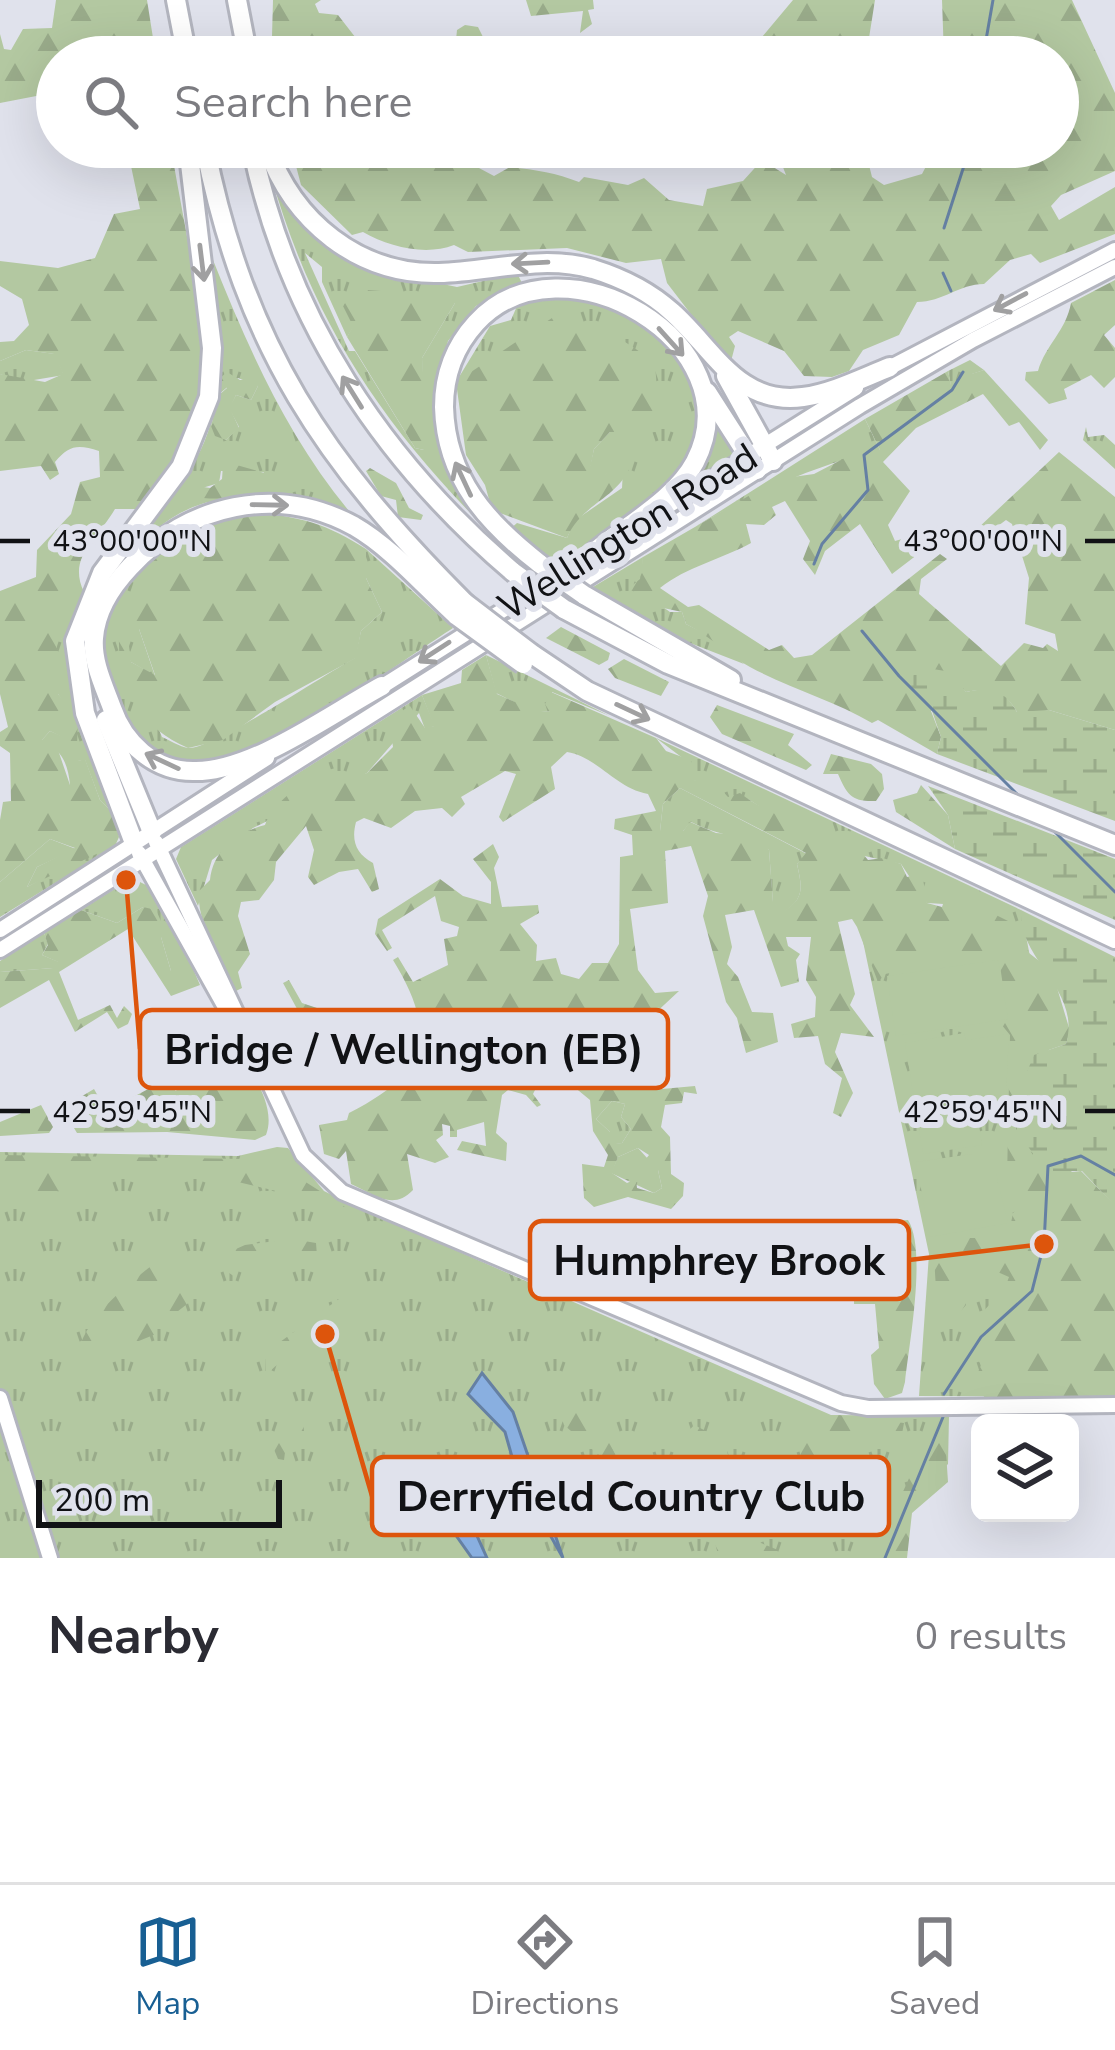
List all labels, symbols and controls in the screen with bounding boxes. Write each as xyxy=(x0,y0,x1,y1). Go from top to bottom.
search box xyxy=(36,36,1079,168)
icon: search xyxy=(78,69,144,135)
text: Search here xyxy=(174,72,413,133)
one-way arrow xyxy=(191,243,213,282)
one-way arrow xyxy=(511,252,550,275)
one-way arrow xyxy=(994,291,1029,314)
one-way arrow xyxy=(657,326,684,356)
one-way arrow xyxy=(339,376,364,410)
street label: Wellington Road xyxy=(488,431,768,633)
one-way arrow xyxy=(450,462,472,498)
one-way arrow xyxy=(250,493,289,516)
text: 43°00'00"N xyxy=(52,521,212,562)
text: 43°00'00"N xyxy=(903,521,1063,562)
one-way arrow xyxy=(418,639,452,664)
one-way arrow xyxy=(614,702,650,724)
one-way arrow xyxy=(145,749,181,771)
callout: Bridge / Wellington (EB) xyxy=(140,1010,668,1088)
text: Bridge / Wellington (EB) xyxy=(164,1022,644,1079)
text: 42°59'45"N xyxy=(52,1092,212,1133)
text: 42°59'45"N xyxy=(903,1092,1063,1133)
callout: Humphrey Brook xyxy=(530,1221,909,1299)
text: Humphrey Brook xyxy=(553,1233,886,1290)
map controls xyxy=(971,1414,1079,1522)
button: layers xyxy=(971,1414,1079,1522)
callout: Derryfield Country Club xyxy=(372,1457,889,1535)
text: Derryfield Country Club xyxy=(397,1469,865,1526)
scale bar xyxy=(36,1474,282,1527)
text: 200 m xyxy=(54,1478,150,1523)
text: Nearby xyxy=(48,1601,219,1671)
text: 0 results xyxy=(915,1610,1067,1663)
tab: Map xyxy=(135,1909,201,2026)
tab: Directions xyxy=(471,1909,619,2026)
tab: Saved xyxy=(889,1909,980,2026)

